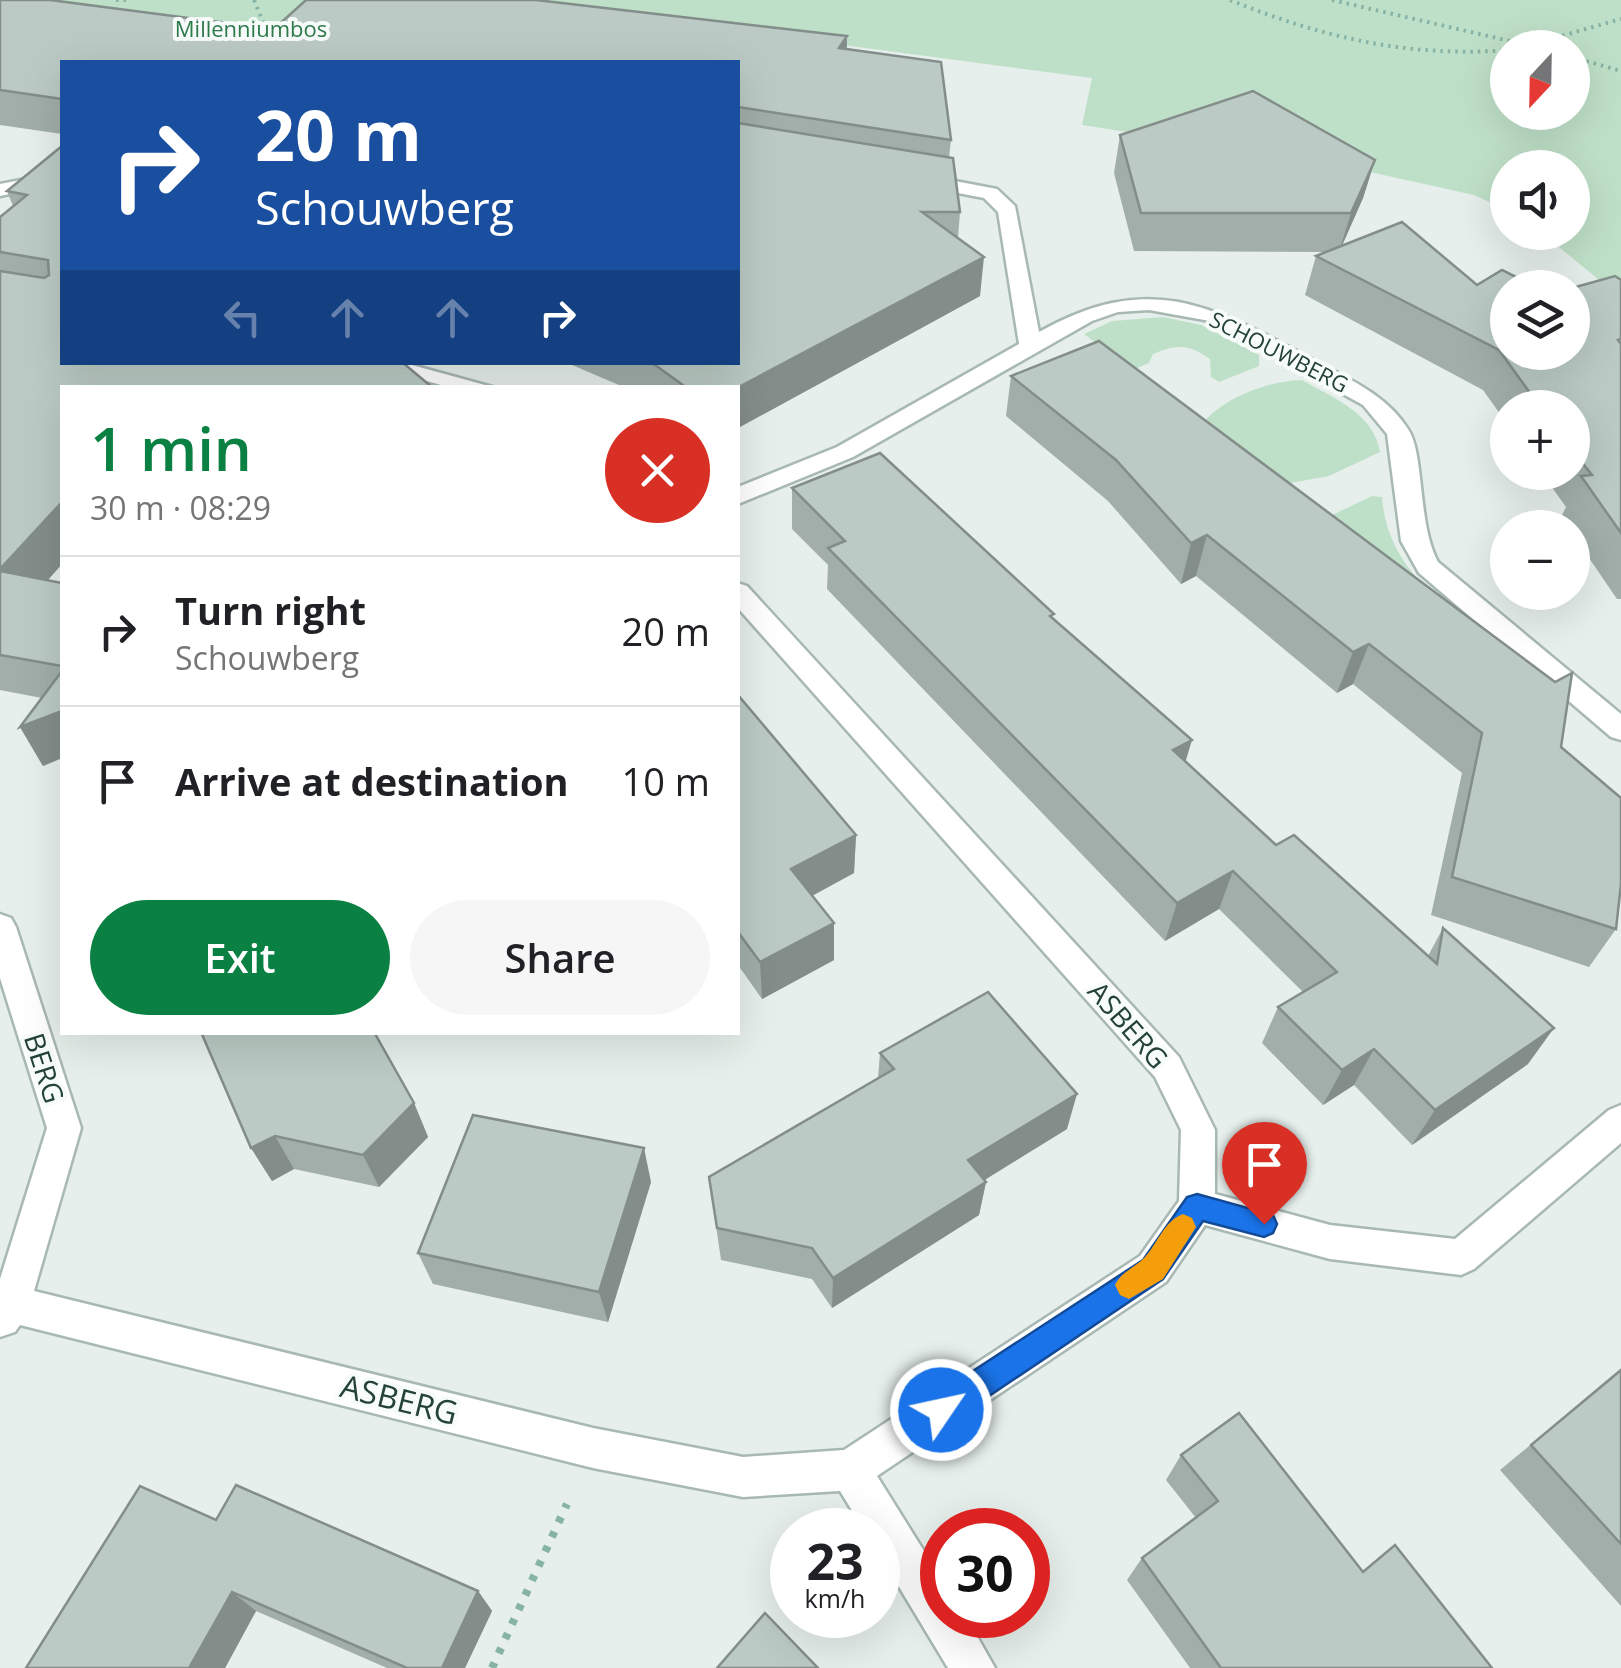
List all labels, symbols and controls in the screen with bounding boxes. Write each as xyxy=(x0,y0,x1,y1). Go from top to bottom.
park label: Millenniumbos xyxy=(175,13,327,43)
north arrow xyxy=(1490,30,1590,130)
map controls xyxy=(1490,30,1590,610)
text: 20 m xyxy=(255,86,422,182)
icon: right xyxy=(90,100,220,230)
button: sound xyxy=(1490,150,1590,250)
text: Schouwberg xyxy=(255,177,514,238)
button: layers xyxy=(1490,270,1590,370)
icon: left xyxy=(215,290,270,345)
icon: ahead xyxy=(320,290,375,345)
icon: ahead xyxy=(425,290,480,345)
icon: right xyxy=(530,290,585,345)
street label: SCHOUWBERG xyxy=(1205,303,1354,399)
button: + xyxy=(1490,390,1590,490)
text: 1 min xyxy=(90,407,252,489)
button: close xyxy=(605,418,710,523)
text: 30 m · 08:29 xyxy=(90,486,271,529)
button: − xyxy=(1490,510,1590,610)
text: Turn right xyxy=(175,584,366,636)
icon: right xyxy=(90,604,145,659)
text: 20 m xyxy=(621,605,710,657)
text: Schouwberg xyxy=(175,636,359,679)
icon: arrive xyxy=(90,754,145,809)
text: Arrive at destination xyxy=(175,755,569,807)
text: 10 m xyxy=(621,755,710,807)
button: Exit xyxy=(90,900,390,1015)
button: Share xyxy=(410,900,710,1015)
street label: ASBERG xyxy=(1080,973,1177,1076)
street label: BERG xyxy=(16,1028,74,1107)
pin xyxy=(1222,1122,1307,1225)
icon: arrive xyxy=(1237,1137,1292,1192)
position arrow xyxy=(889,1358,993,1462)
street label: ASBERG xyxy=(336,1363,462,1434)
speed limit sign: 30 xyxy=(920,1508,1050,1638)
text: 23 xyxy=(806,1527,864,1595)
text: km/h xyxy=(805,1581,865,1615)

